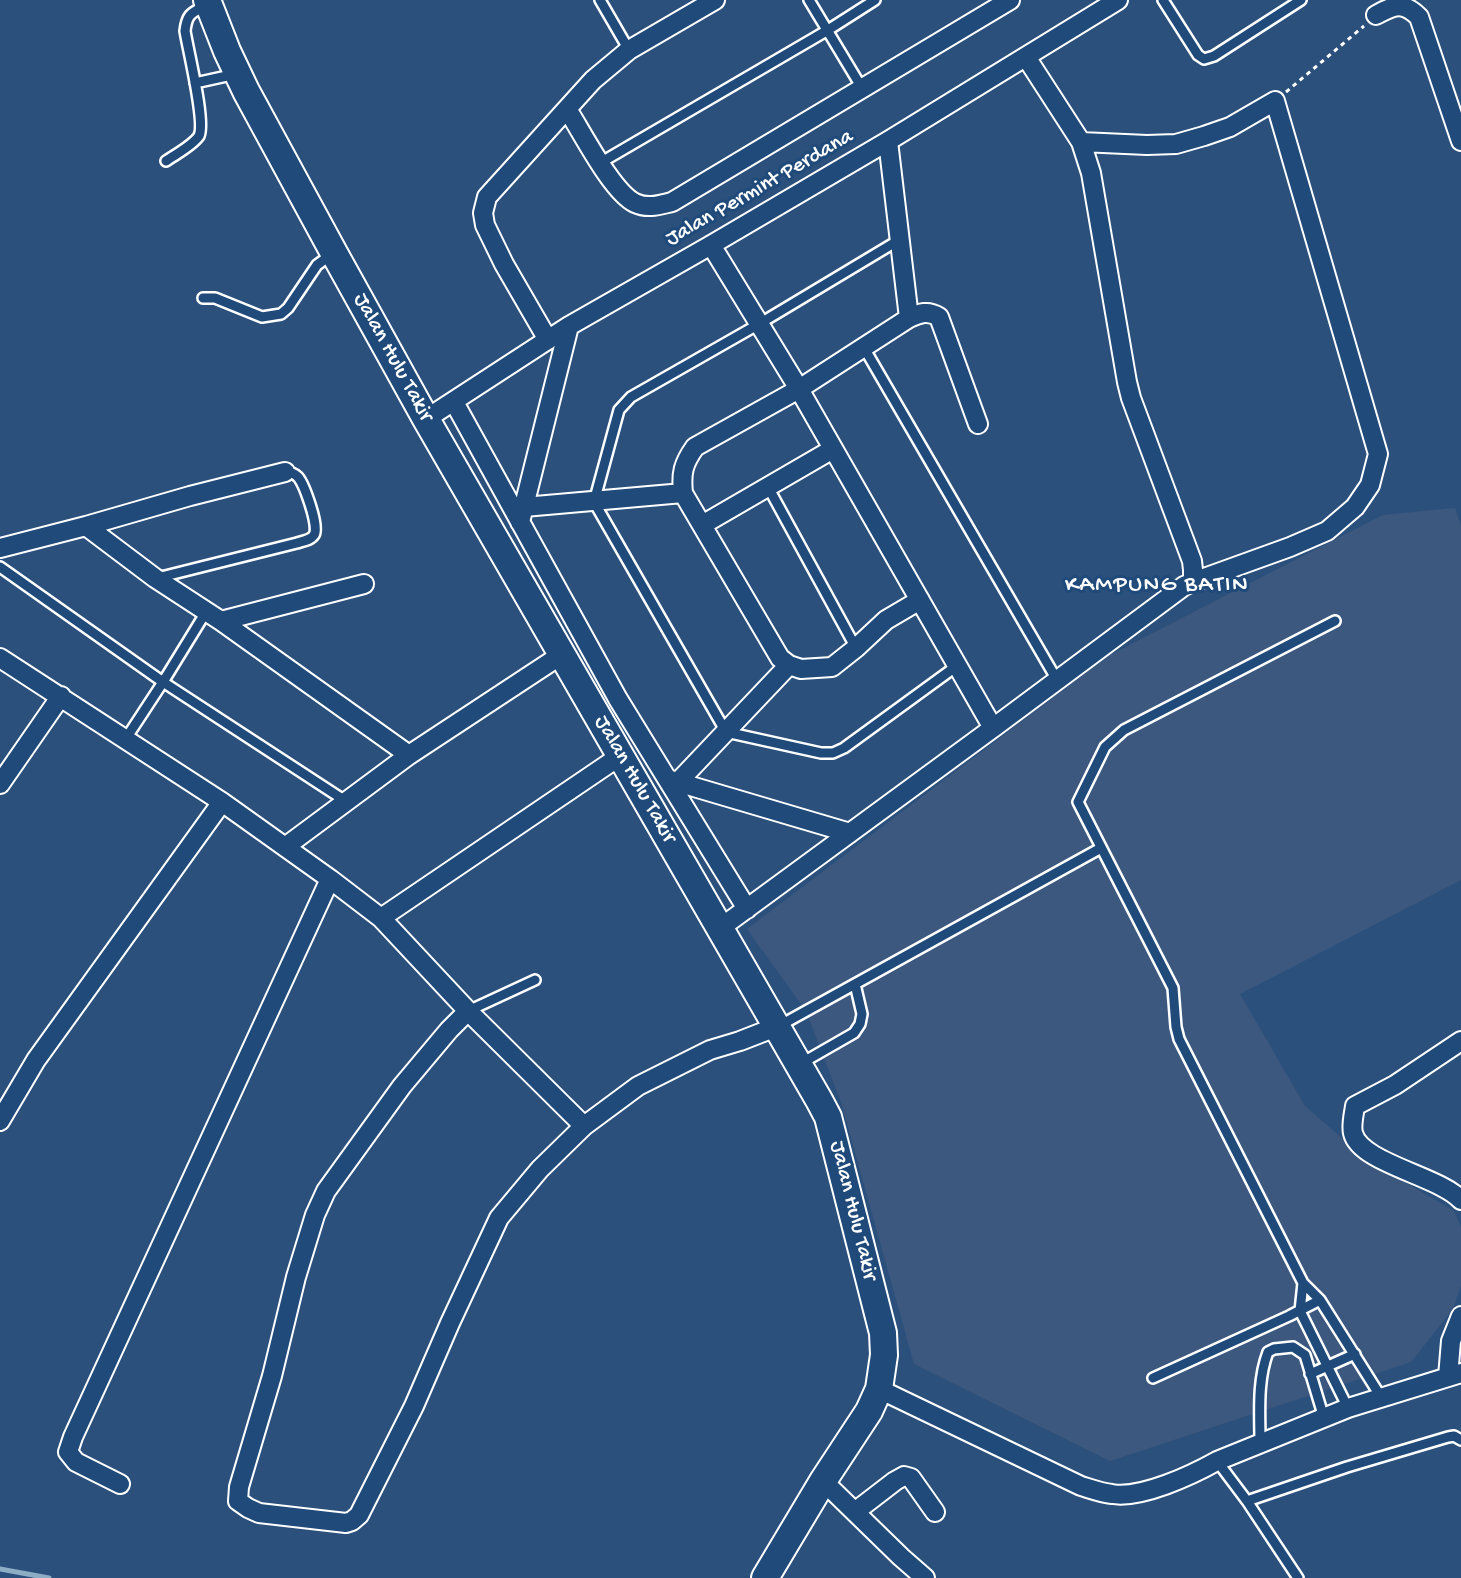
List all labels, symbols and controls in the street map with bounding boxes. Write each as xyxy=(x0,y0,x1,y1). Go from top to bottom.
street label: Jalan Permint Perdana xyxy=(662,125,858,253)
street label: Jalan Hulu Takir xyxy=(346,289,438,427)
district label: KAMPUNG BATIN xyxy=(1065,572,1249,600)
street label: Jalan Hulu Takir xyxy=(587,712,681,848)
street label: Jalan Hulu Takir xyxy=(822,1138,882,1284)

